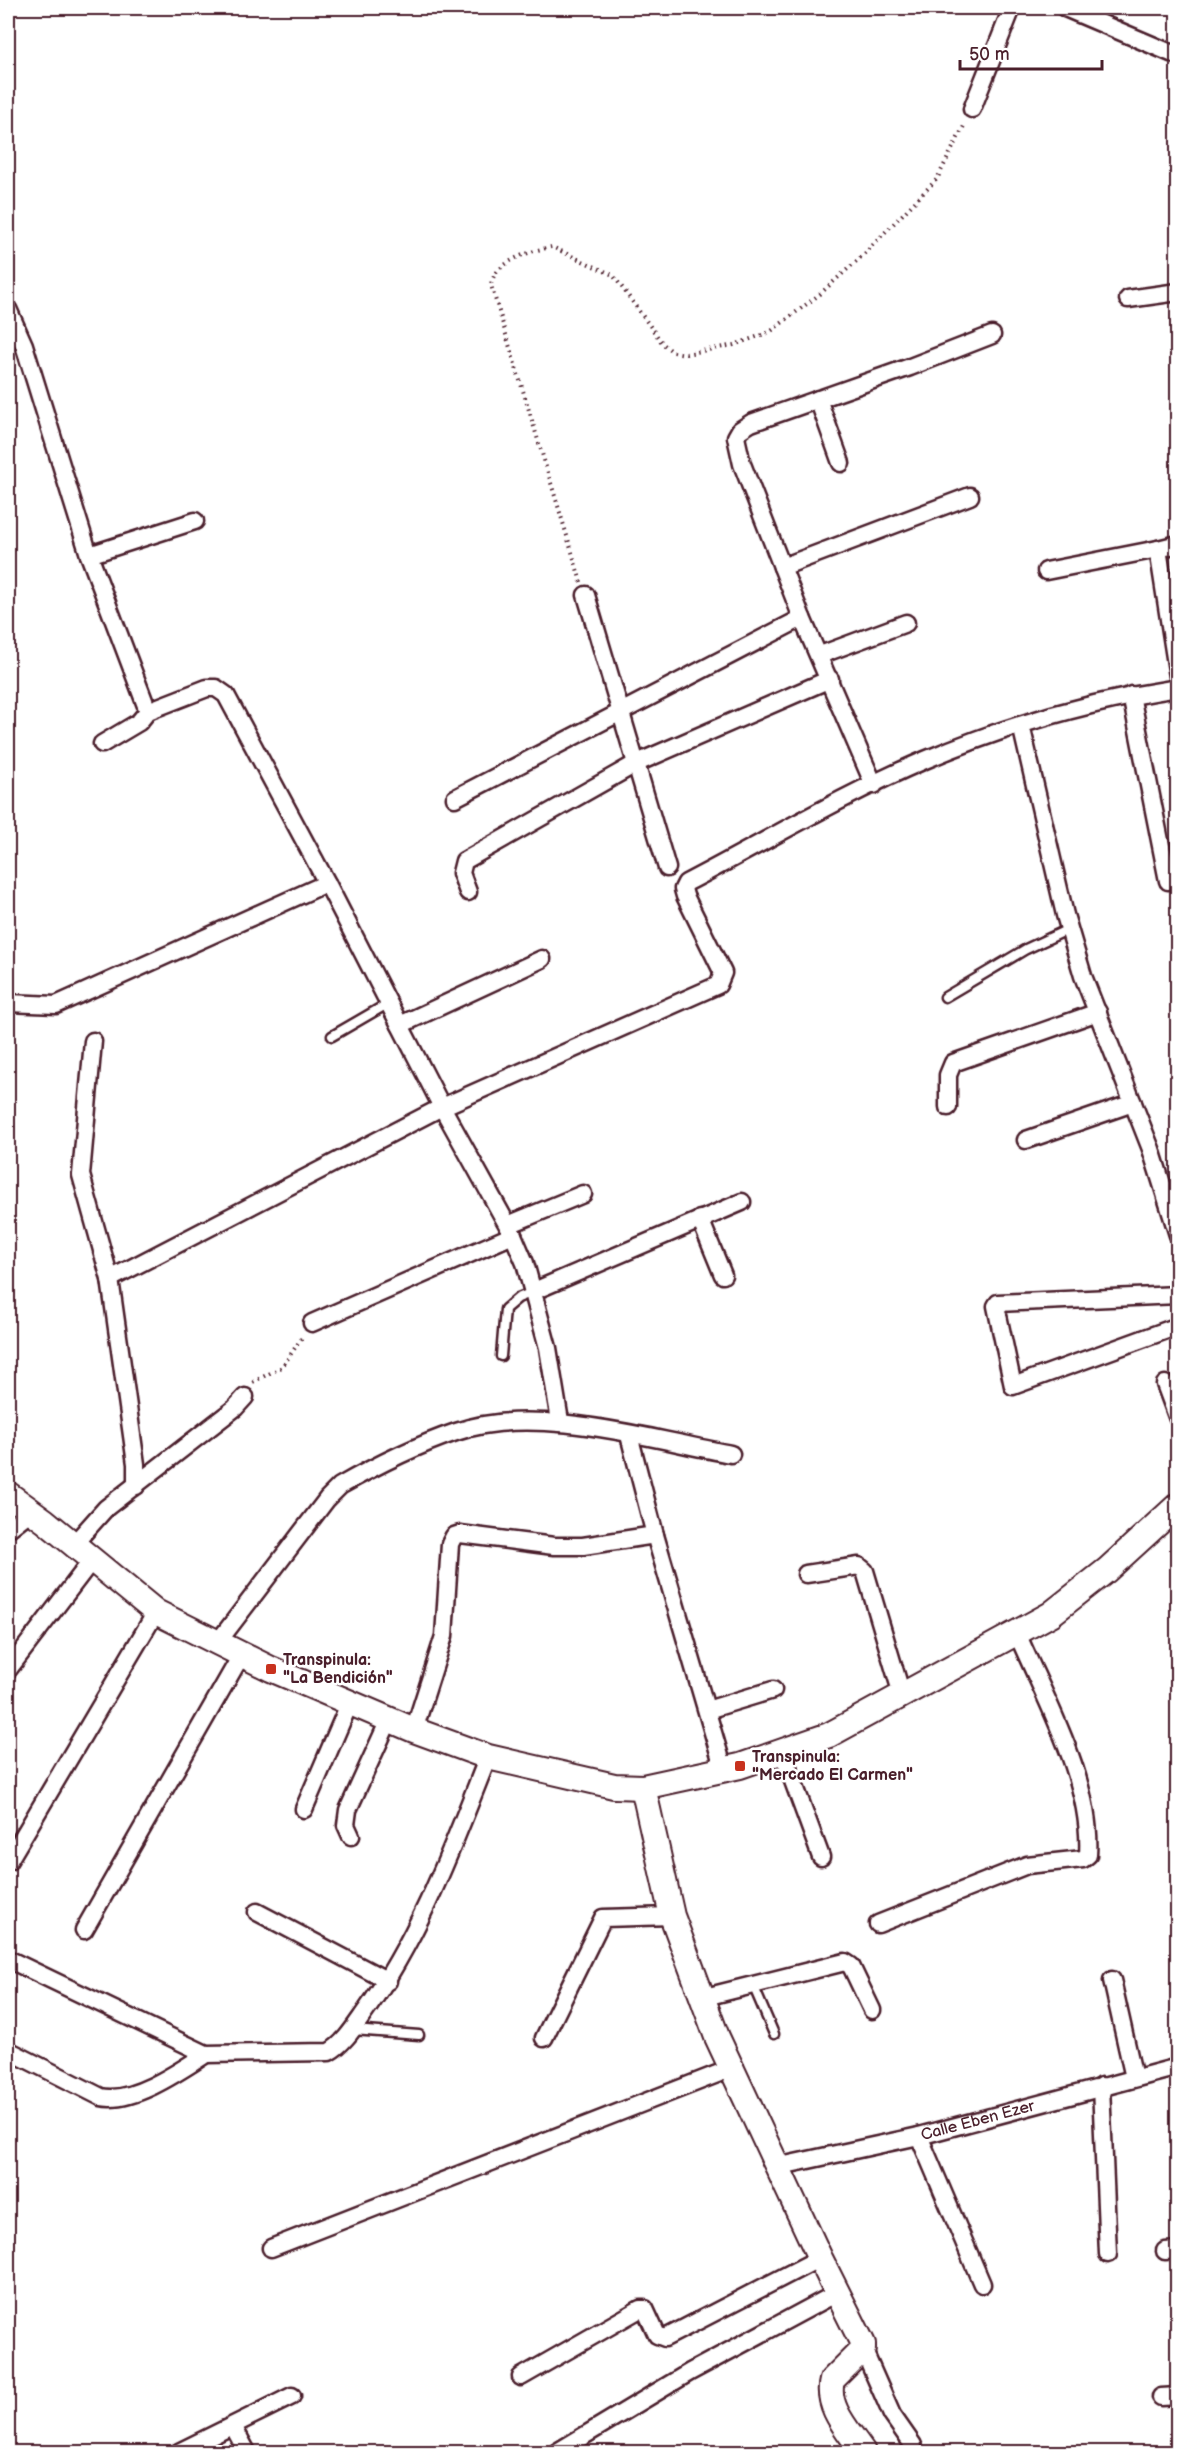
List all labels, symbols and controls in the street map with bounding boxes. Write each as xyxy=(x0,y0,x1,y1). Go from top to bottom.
scale bar xyxy=(960,33,1102,71)
text: 50 m xyxy=(969,44,1010,65)
place label: Transpinula: "La Bendición" xyxy=(283,1651,393,1688)
marker: Transpinula: "La Bendición" xyxy=(264,1662,278,1676)
place label: Transpinula: "Mercado El Carmen" xyxy=(752,1748,913,1785)
marker: Transpinula: "Mercado El Carmen" xyxy=(733,1759,747,1773)
street label: Calle Eben Ezer xyxy=(919,2096,1037,2145)

